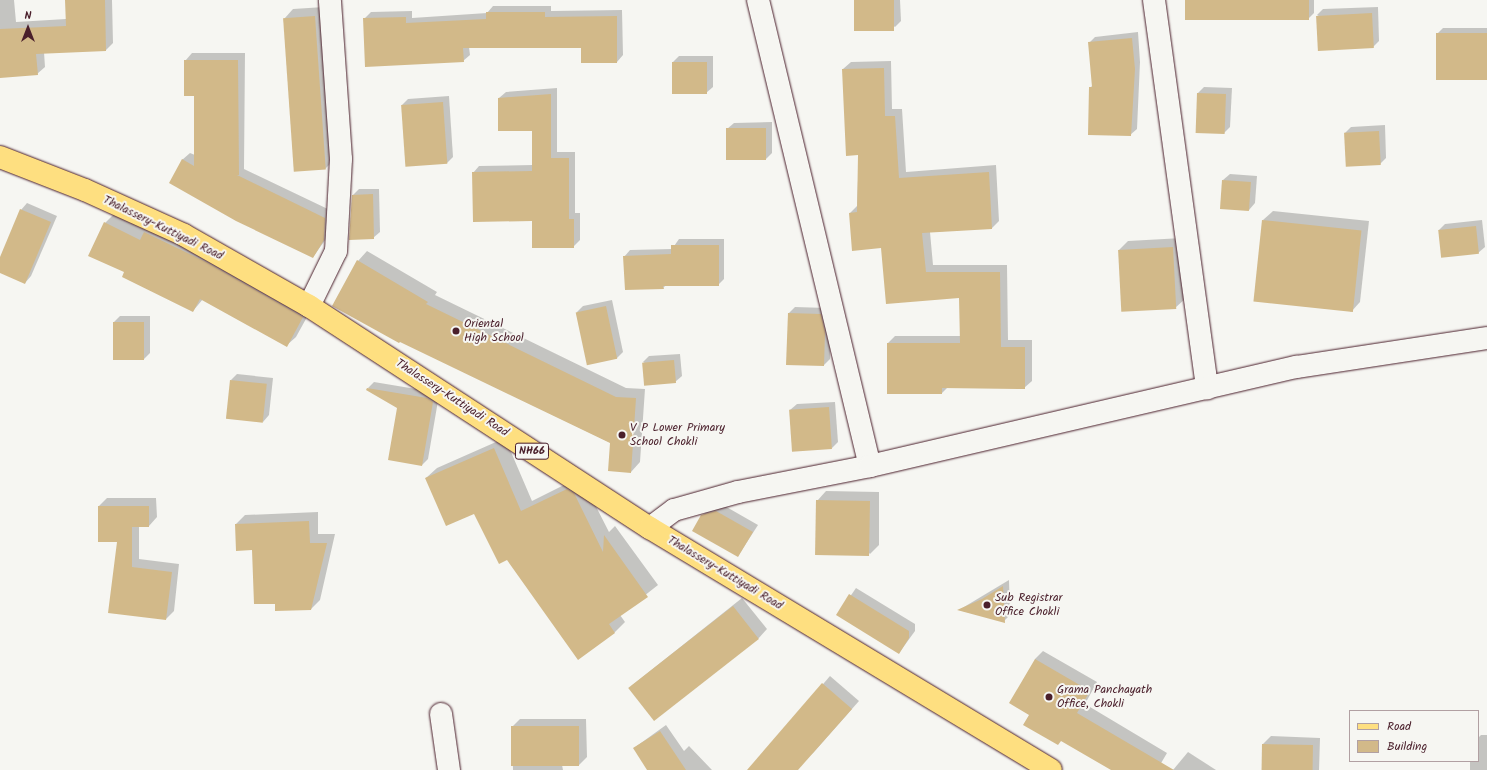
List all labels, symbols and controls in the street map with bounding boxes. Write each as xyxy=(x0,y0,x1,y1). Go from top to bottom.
text: N xyxy=(25,7,31,25)
north arrow xyxy=(8,8,48,48)
street label: Thalassery-Kuttiyadi Road xyxy=(101,193,225,263)
place label: Oriental High School xyxy=(464,317,524,345)
marker: Oriental High School xyxy=(451,326,461,336)
street label: Thalassery-Kuttiyadi Road xyxy=(393,356,511,440)
place label: V P Lower Primary School Chokli xyxy=(630,421,725,449)
marker: V P Lower Primary School Chokli xyxy=(617,430,627,440)
road number: NH66 xyxy=(514,442,550,460)
street label: Thalassery-Kuttiyadi Road xyxy=(665,533,785,613)
place label: Sub Registrar Office Chokli xyxy=(995,591,1063,619)
marker: Sub Registrar Office Chokli xyxy=(982,600,992,610)
place label: Grama Panchayath Office, Chokli xyxy=(1057,683,1152,711)
marker: Grama Panchayath Office, Chokli xyxy=(1044,692,1054,702)
legend xyxy=(1349,710,1479,762)
text: Road xyxy=(1387,717,1411,736)
text: Building xyxy=(1387,737,1427,756)

